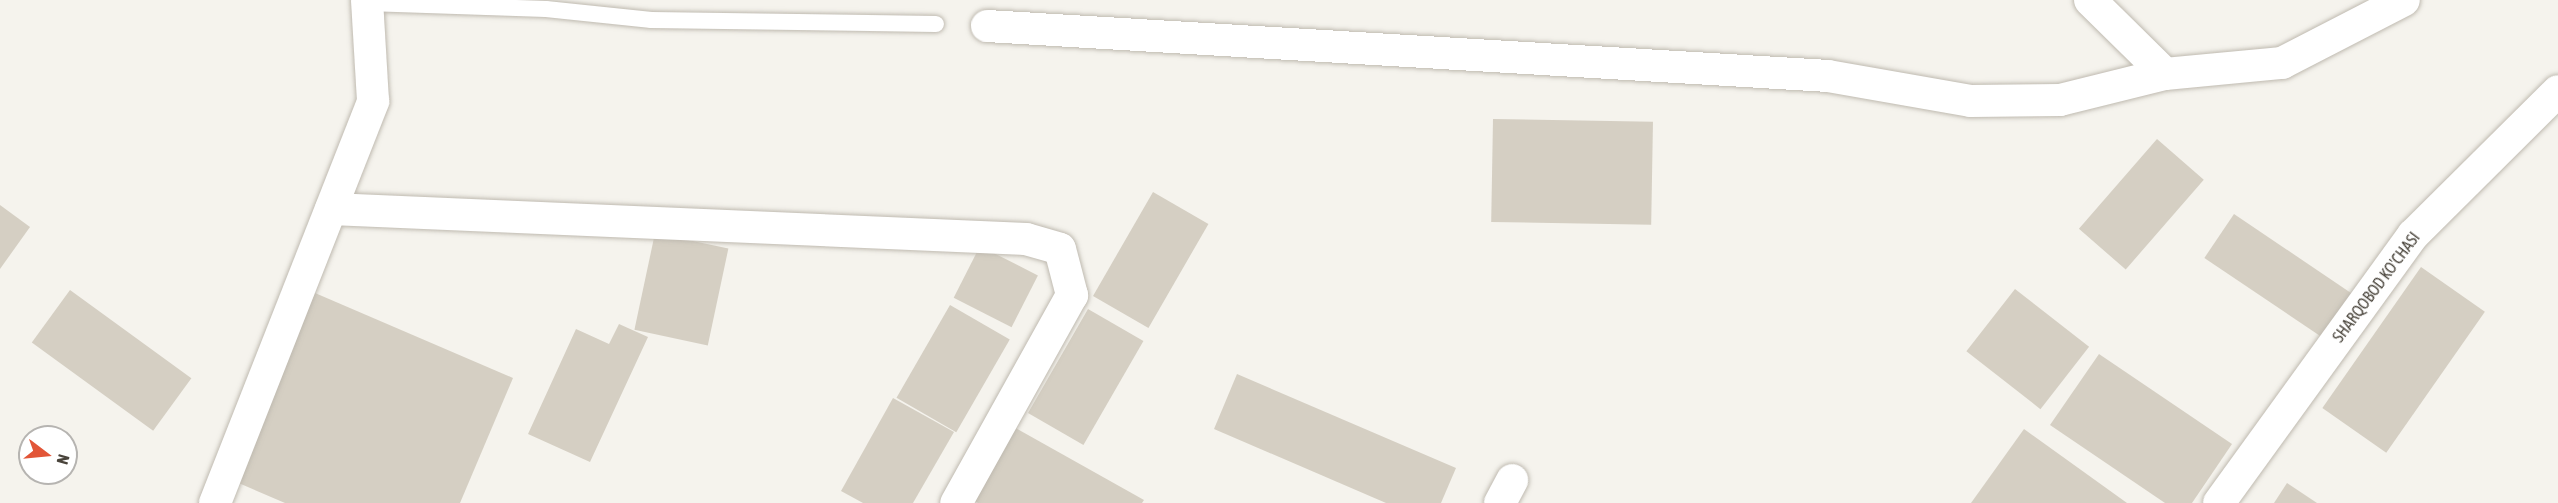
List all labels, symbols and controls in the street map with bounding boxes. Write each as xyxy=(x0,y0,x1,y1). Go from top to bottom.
street label: SHARQOBOD KO'CHASI xyxy=(2328,228,2424,346)
north arrow xyxy=(18,425,78,485)
text: N xyxy=(53,452,73,466)

